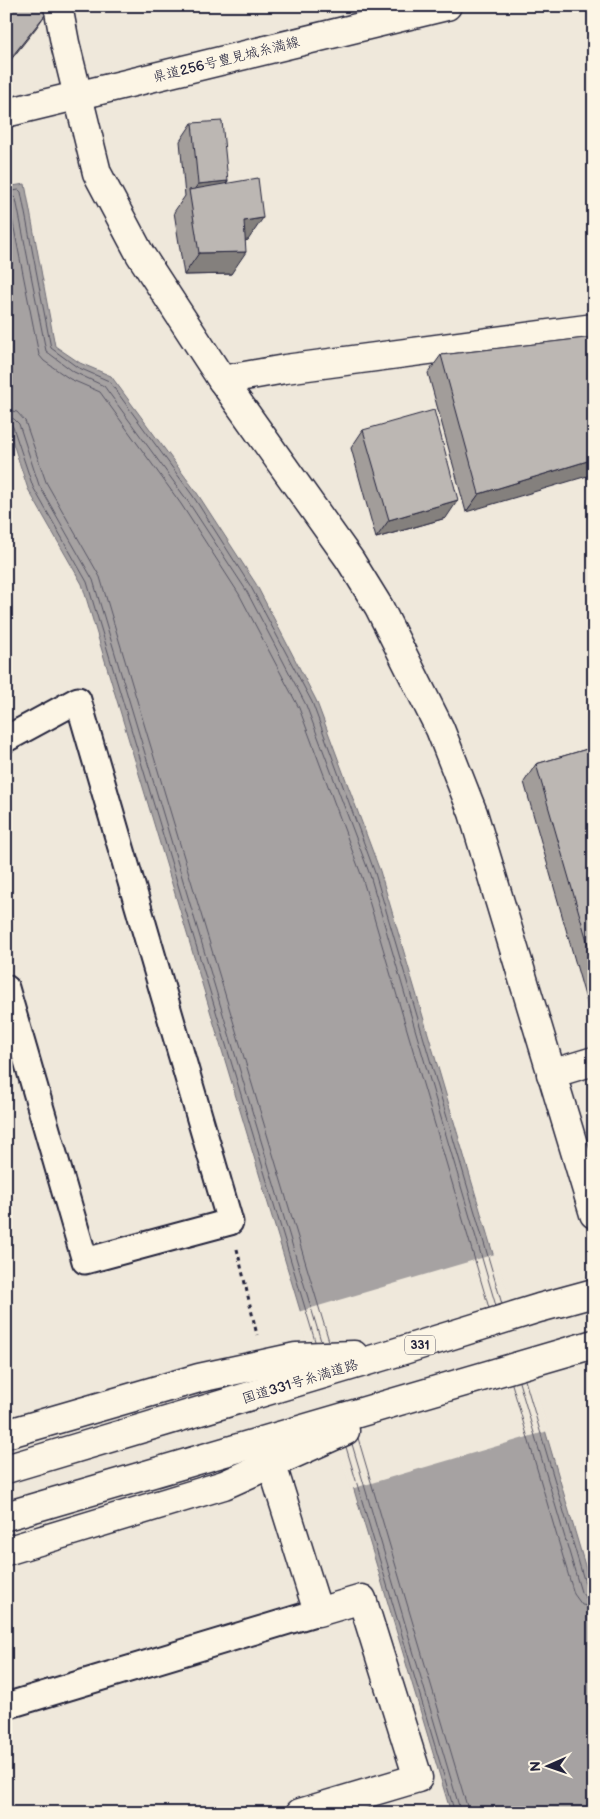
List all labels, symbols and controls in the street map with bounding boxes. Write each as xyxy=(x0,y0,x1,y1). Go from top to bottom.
street label: 県道256号豊見城糸満線 xyxy=(151,33,301,86)
road number: 331 xyxy=(405,1336,435,1354)
street label: 国道331号糸満道路 xyxy=(240,1356,360,1407)
north arrow xyxy=(522,1742,572,1792)
text: N xyxy=(527,1761,544,1772)

